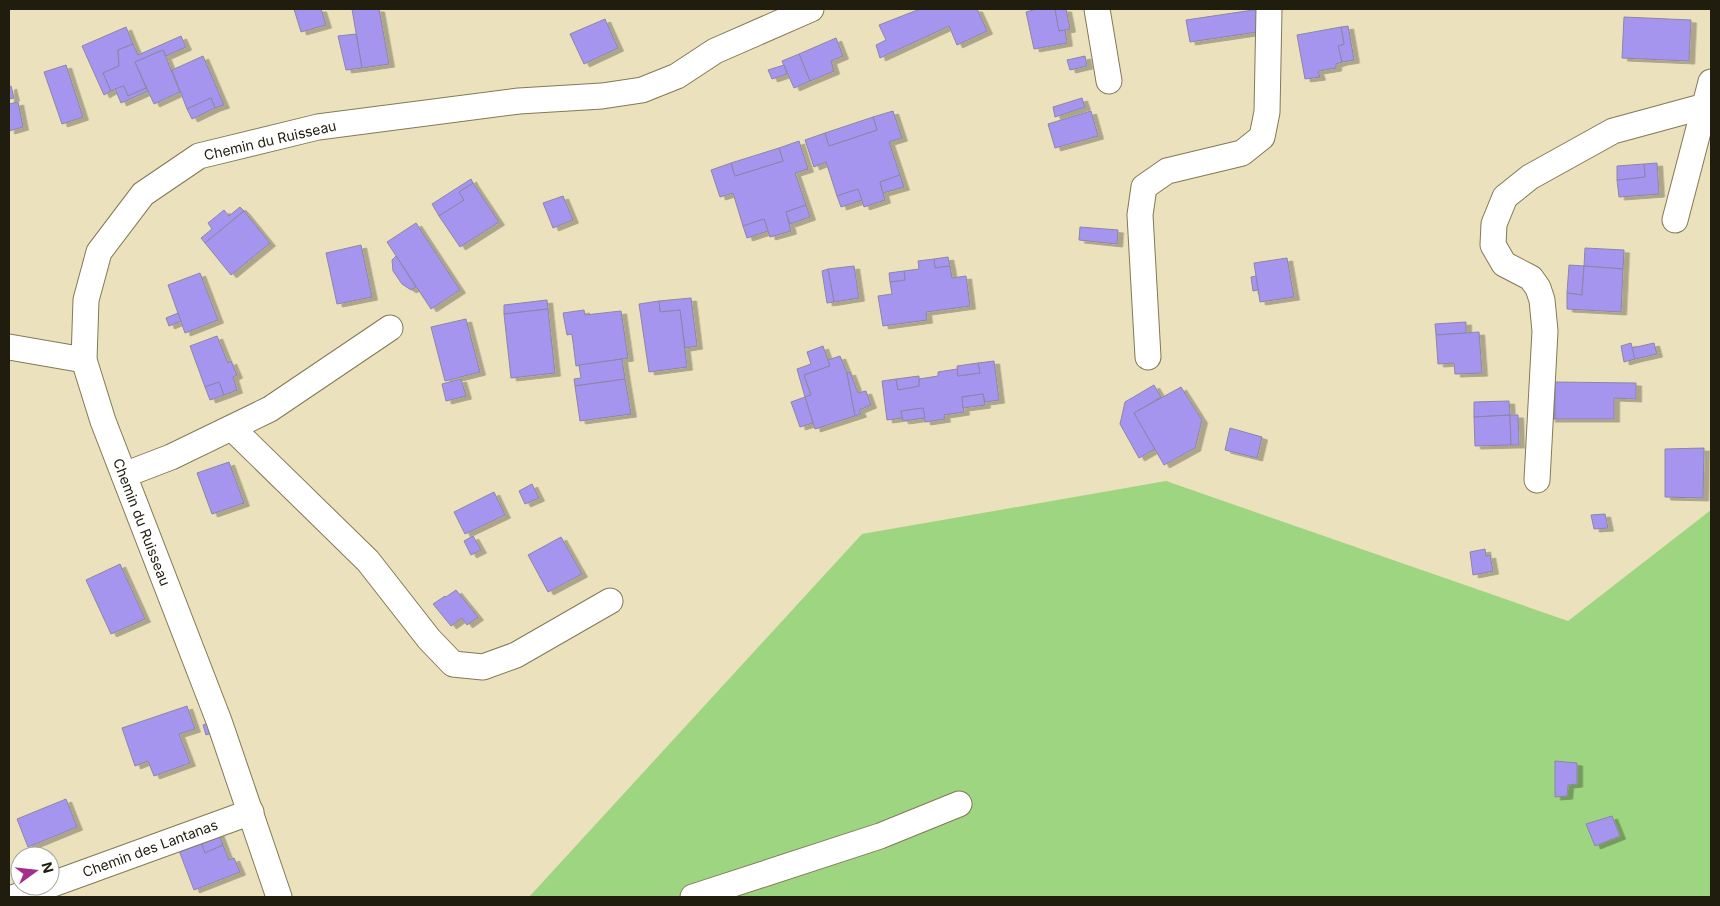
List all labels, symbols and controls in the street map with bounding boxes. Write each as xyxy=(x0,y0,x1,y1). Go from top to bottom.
street label: Chemin du Ruisseau xyxy=(202,117,338,163)
street label: Chemin du Ruisseau xyxy=(110,456,174,588)
street label: Chemin des Lantanas xyxy=(80,816,220,880)
north arrow xyxy=(10,846,60,896)
text: N xyxy=(38,860,58,875)

